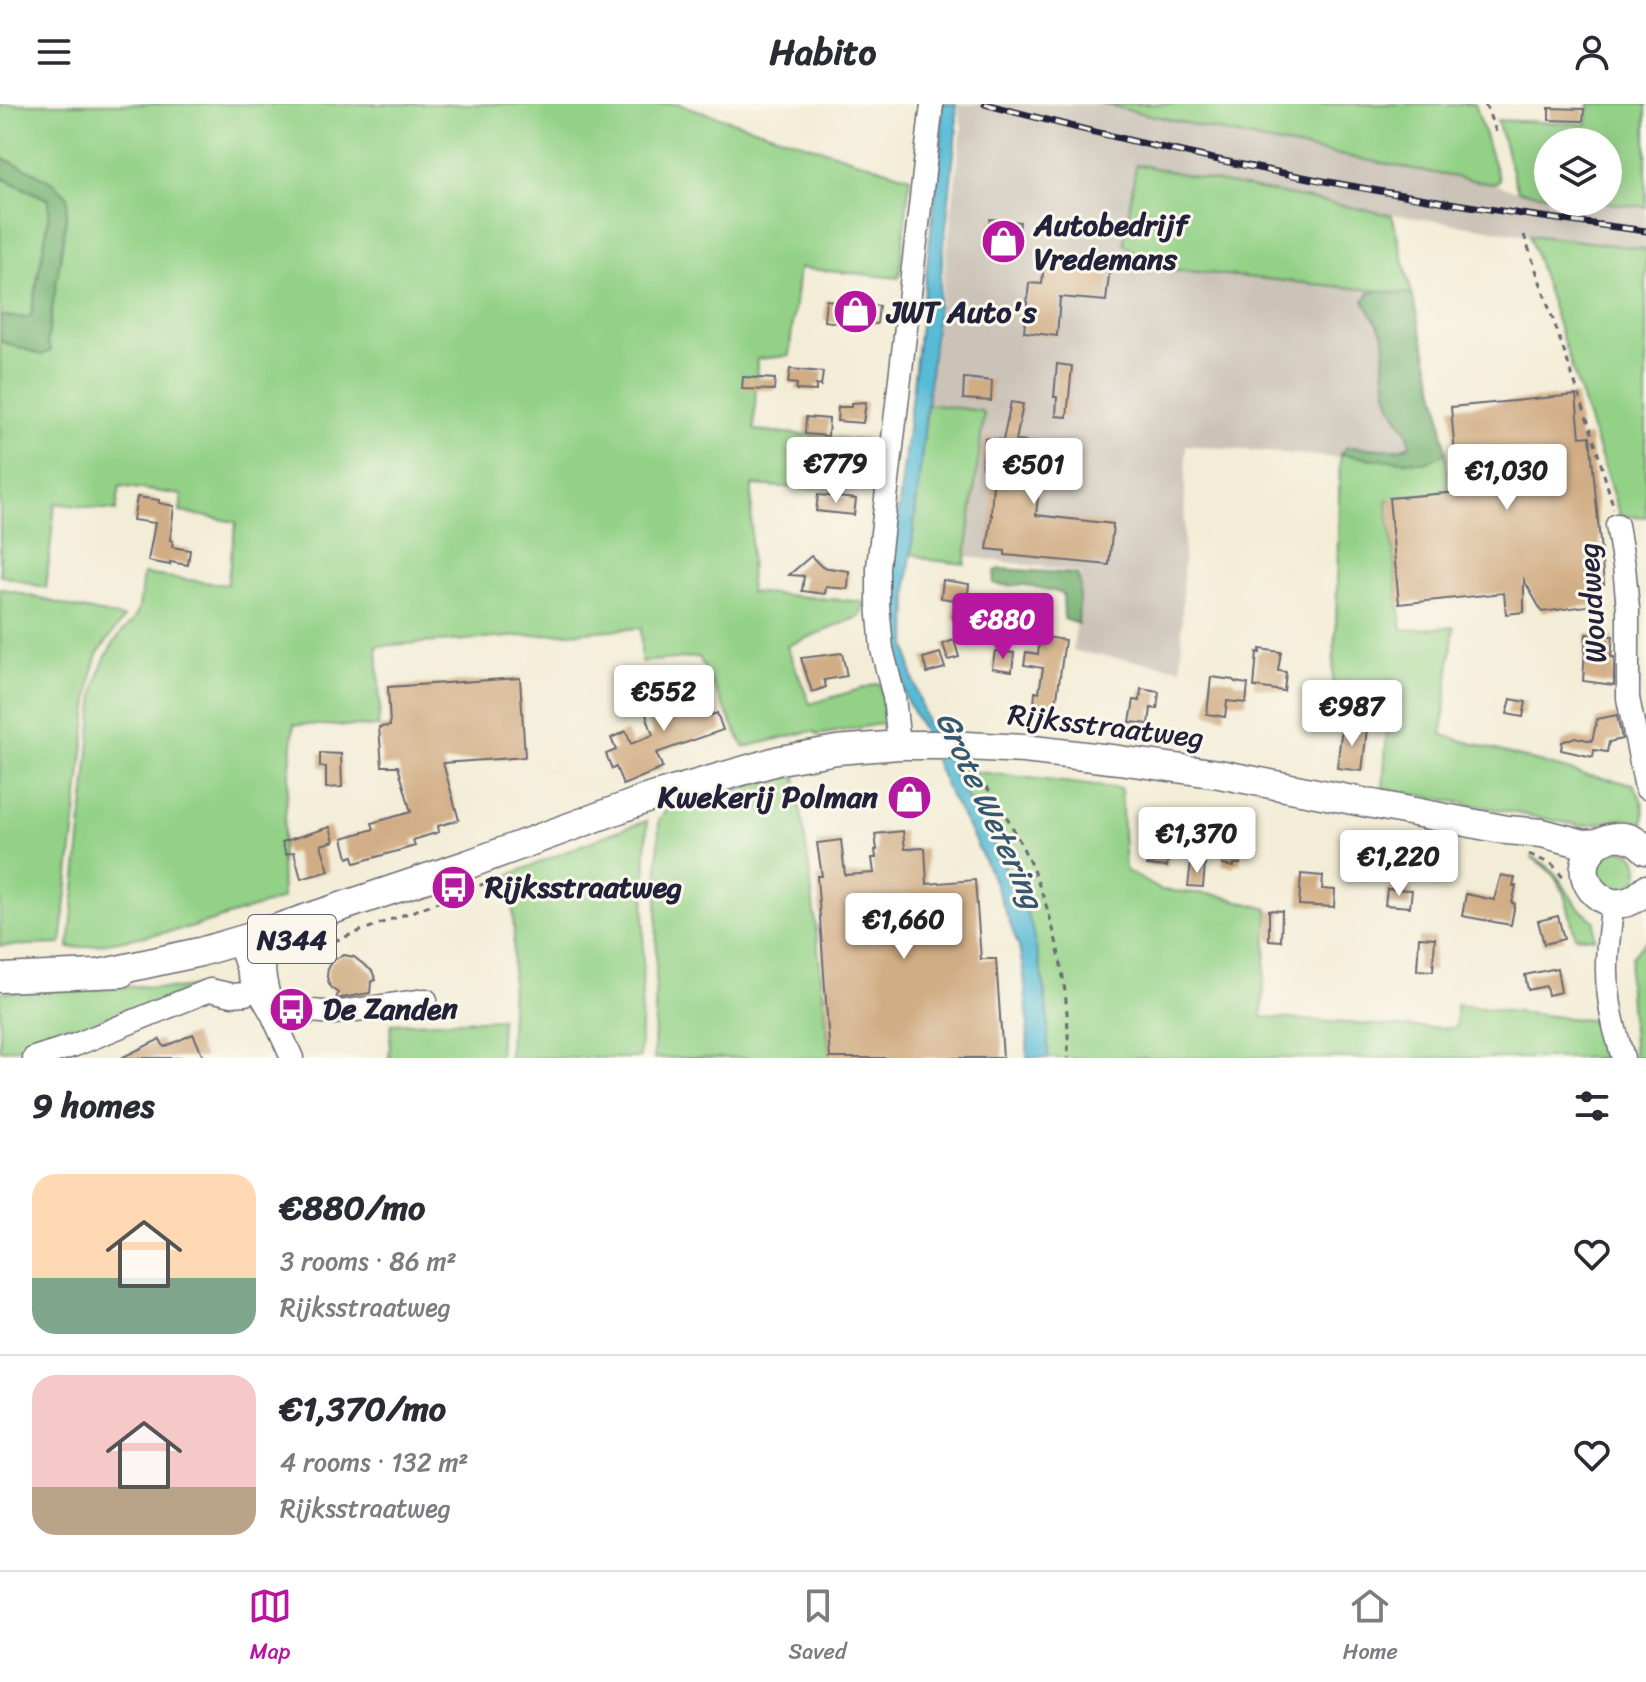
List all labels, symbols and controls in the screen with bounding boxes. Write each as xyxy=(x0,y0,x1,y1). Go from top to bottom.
text: Habito xyxy=(770,20,876,84)
icon: menu xyxy=(32,30,76,74)
icon: person xyxy=(1570,30,1614,74)
map controls xyxy=(1534,128,1622,216)
button: layers xyxy=(1534,128,1622,216)
place label: Autobedrijf Vredemans xyxy=(1032,198,1191,286)
shop icon: Autobedrijf Vredemans xyxy=(979,218,1027,266)
place label: JWT Auto's xyxy=(885,285,1038,339)
shop icon: JWT Auto's xyxy=(832,288,880,336)
pin: €779 xyxy=(789,437,883,505)
pin: €501 xyxy=(987,438,1081,506)
text: €779 xyxy=(805,440,867,486)
text: €501 xyxy=(1004,441,1064,487)
pin: €1,030 xyxy=(1442,444,1572,512)
text: €1,030 xyxy=(1466,447,1548,493)
street label: Woudweg xyxy=(1561,541,1623,665)
pin: €880 xyxy=(956,593,1050,661)
text: €880 xyxy=(970,596,1036,642)
pin: €552 xyxy=(617,665,711,733)
text: €552 xyxy=(632,668,696,714)
pin: €987 xyxy=(1305,680,1399,748)
text: €987 xyxy=(1320,683,1384,729)
street label: Rijksstraatweg xyxy=(1005,687,1207,765)
water label: Grote Wetering xyxy=(919,701,1062,921)
place label: Kwekerij Polman xyxy=(657,770,879,824)
shop icon: Kwekerij Polman xyxy=(885,773,933,821)
pin: €1,370 xyxy=(1132,807,1262,875)
text: €1,370 xyxy=(1157,810,1237,856)
pin: €1,220 xyxy=(1334,830,1464,898)
text: €1,220 xyxy=(1358,833,1440,879)
place label: Rijksstraatweg xyxy=(484,860,682,914)
bus stop icon: Rijksstraatweg xyxy=(430,863,478,911)
pin: €1,660 xyxy=(839,893,969,961)
text: €1,660 xyxy=(863,896,945,942)
road number: N344 xyxy=(248,915,336,963)
place label: De Zanden xyxy=(323,982,458,1036)
bus stop icon: De Zanden xyxy=(268,985,316,1033)
text: 9 homes xyxy=(32,1076,154,1136)
icon: filters xyxy=(1570,1084,1614,1128)
text: €880/mo xyxy=(280,1178,425,1238)
icon: home xyxy=(96,1206,192,1302)
icon: heart xyxy=(1570,1232,1614,1276)
text: 3 rooms · 86 m² xyxy=(280,1238,457,1284)
text: Rijksstraatweg xyxy=(280,1284,451,1330)
text: €1,370/mo xyxy=(280,1379,446,1439)
icon: home xyxy=(96,1407,192,1503)
icon: heart xyxy=(1570,1433,1614,1477)
text: 4 rooms · 132 m² xyxy=(280,1439,469,1485)
text: Rijksstraatweg xyxy=(280,1485,451,1531)
tab: Map xyxy=(248,1584,292,1671)
tab: Saved xyxy=(789,1584,847,1671)
tab: Home xyxy=(1343,1584,1398,1671)

